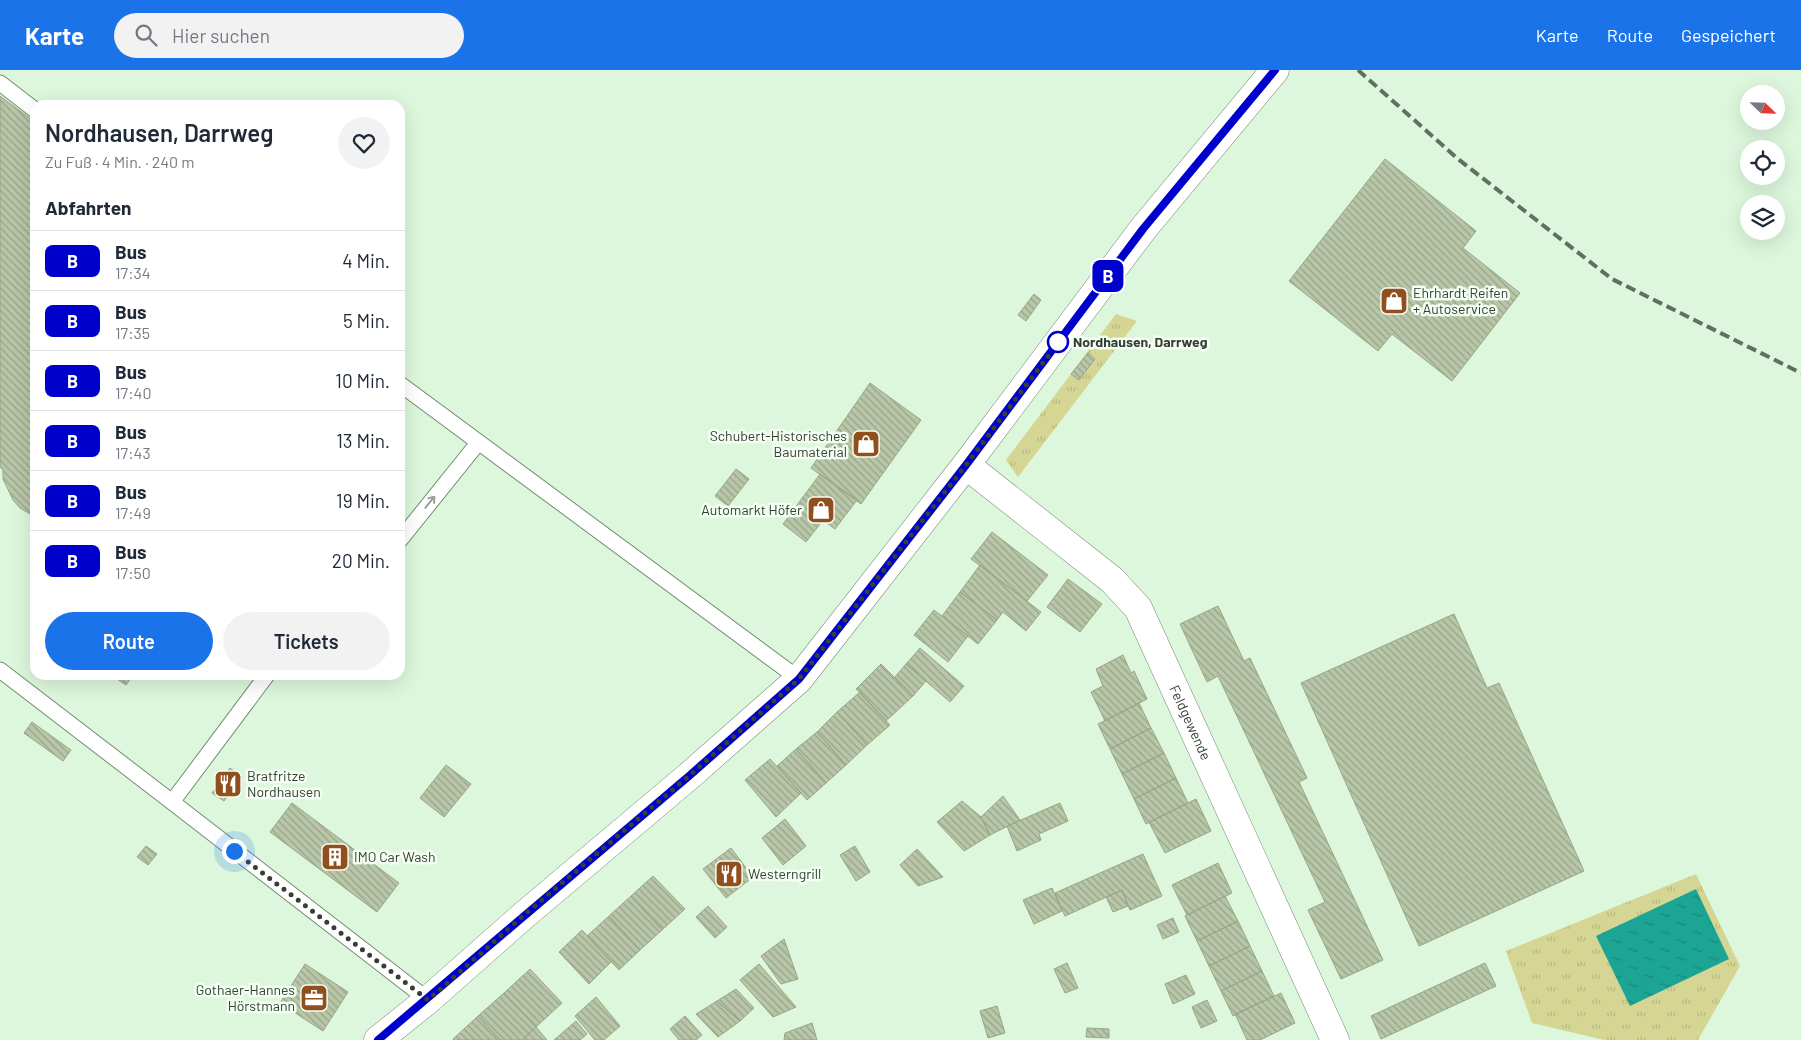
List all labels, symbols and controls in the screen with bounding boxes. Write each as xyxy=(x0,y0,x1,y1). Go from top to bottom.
search box xyxy=(114,13,464,58)
text: Karte xyxy=(25,21,84,50)
icon: search xyxy=(132,21,160,49)
text: Hier suchen xyxy=(172,24,270,47)
text: Karte xyxy=(1536,24,1579,46)
text: Route xyxy=(1607,24,1653,46)
text: Gespeichert xyxy=(1681,24,1776,46)
north arrow xyxy=(1740,85,1785,130)
map controls xyxy=(1740,85,1785,240)
button: heart xyxy=(338,117,390,169)
text: Nordhausen, Darrweg xyxy=(45,118,273,147)
button: locate xyxy=(1740,140,1785,185)
text: Zu Fuß · 4 Min. · 240 m xyxy=(45,152,195,171)
button: layers xyxy=(1740,195,1785,240)
text: Abfahrten xyxy=(45,196,131,219)
text: Bus xyxy=(115,240,147,263)
text: 4 Min. xyxy=(342,249,390,272)
text: B xyxy=(67,250,78,272)
line badge: B xyxy=(1092,260,1124,292)
text: 17:34 xyxy=(115,263,151,282)
text: B xyxy=(1102,265,1114,287)
place label: Ehrhardt Reifen + Autoservice xyxy=(1413,284,1508,317)
shop icon: Ehrhardt Reifen + Autoservice xyxy=(1379,286,1409,316)
text: Bus xyxy=(115,300,147,323)
text: 5 Min. xyxy=(343,309,390,332)
text: B xyxy=(67,310,78,332)
text: 17:35 xyxy=(115,323,150,342)
marker: Nordhausen, Darrweg xyxy=(1047,331,1069,353)
place label: Nordhausen, Darrweg xyxy=(1073,333,1208,350)
text: Bus xyxy=(115,360,147,383)
text: 10 Min. xyxy=(335,369,390,392)
text: B xyxy=(67,370,78,392)
text: 17:40 xyxy=(115,383,151,402)
text: Bus xyxy=(115,420,147,443)
place label: Schubert-Historisches Baumaterial xyxy=(710,427,847,460)
text: 13 Min. xyxy=(336,429,390,452)
shop icon: Schubert-Historisches Baumaterial xyxy=(851,429,881,459)
text: B xyxy=(67,430,78,452)
text: 17:43 xyxy=(115,443,151,462)
text: Bus xyxy=(115,480,147,503)
text: 19 Min. xyxy=(336,489,390,512)
text: B xyxy=(67,490,78,512)
shop icon: Automarkt Höfer xyxy=(806,495,836,525)
one-way arrow xyxy=(425,496,436,509)
place label: Automarkt Höfer xyxy=(701,501,802,518)
text: 17:49 xyxy=(115,503,151,522)
text: Bus xyxy=(115,540,147,563)
text: 20 Min. xyxy=(332,549,390,572)
text: B xyxy=(67,550,78,572)
text: 17:50 xyxy=(115,563,151,582)
button: Route xyxy=(45,612,213,670)
button: Tickets xyxy=(223,612,390,670)
street label: Feldgewende xyxy=(1166,682,1215,763)
place label: Bratfritze Nordhausen xyxy=(247,767,321,800)
restaurant icon: Bratfritze Nordhausen xyxy=(213,769,243,799)
your location xyxy=(222,839,247,864)
building icon: IMO Car Wash xyxy=(320,842,350,872)
place label: IMO Car Wash xyxy=(354,848,436,865)
restaurant icon: Westerngrill xyxy=(714,859,744,889)
place label: Westerngrill xyxy=(748,865,821,882)
place label: Gothaer-Hannes Hörstmann xyxy=(196,981,295,1014)
office icon: Gothaer-Hannes Hörstmann xyxy=(299,983,329,1013)

